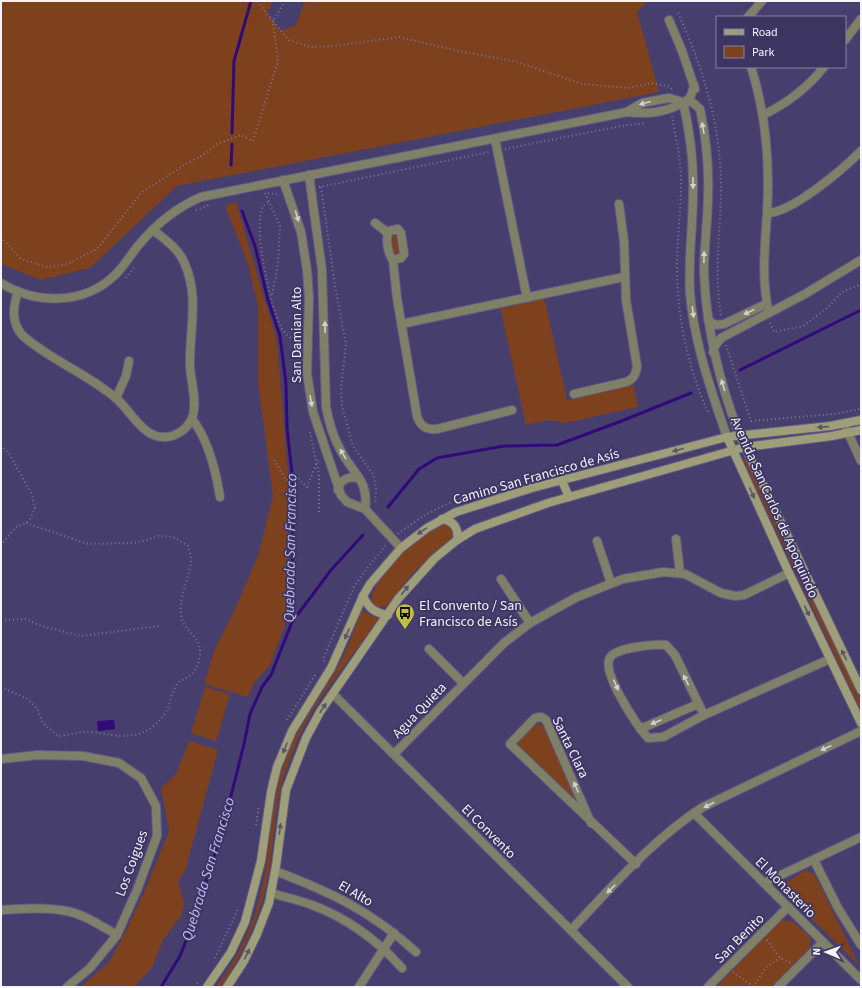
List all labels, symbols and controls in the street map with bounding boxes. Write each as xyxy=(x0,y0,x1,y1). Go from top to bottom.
legend xyxy=(716,16,846,68)
text: Road xyxy=(752,24,778,41)
text: Park xyxy=(752,44,774,61)
one-way arrow xyxy=(639,100,651,106)
one-way arrow xyxy=(700,121,706,134)
one-way arrow xyxy=(690,177,696,190)
one-way arrow xyxy=(294,210,300,222)
one-way arrow xyxy=(701,251,708,263)
street label: San Damian Alto xyxy=(287,287,307,383)
one-way arrow xyxy=(689,306,696,318)
one-way arrow xyxy=(744,309,755,315)
one-way arrow xyxy=(322,320,328,333)
one-way arrow xyxy=(720,379,726,391)
one-way arrow xyxy=(308,395,314,407)
street label: Avenida San Carlos de Apoquindo xyxy=(725,414,823,601)
one-way arrow xyxy=(817,423,829,430)
street label: Camino San Francisco de Asís xyxy=(451,444,622,510)
one-way arrow xyxy=(672,447,685,453)
one-way arrow xyxy=(339,448,346,460)
water label: Quebrada San Francisco xyxy=(279,473,302,623)
one-way arrow xyxy=(749,488,755,499)
one-way arrow xyxy=(417,527,427,535)
one-way arrow xyxy=(401,584,409,595)
place label: El Convento / San Francisco de Asís xyxy=(419,596,522,632)
bus stop icon: El Convento / San Francisco de Asís xyxy=(394,602,416,630)
one-way arrow xyxy=(804,605,810,617)
one-way arrow xyxy=(344,629,350,640)
one-way arrow xyxy=(841,649,847,661)
one-way arrow xyxy=(683,675,689,686)
street label: Agua Quieta xyxy=(388,678,451,743)
one-way arrow xyxy=(613,680,619,691)
one-way arrow xyxy=(319,703,327,713)
street label: Santa Clara xyxy=(546,713,594,782)
one-way arrow xyxy=(651,719,662,725)
one-way arrow xyxy=(282,742,288,753)
one-way arrow xyxy=(820,745,831,751)
one-way arrow xyxy=(573,781,579,792)
water label: Quebrada San Francisco xyxy=(177,795,240,943)
street label: El Convento xyxy=(456,800,520,864)
one-way arrow xyxy=(703,802,715,808)
one-way arrow xyxy=(277,823,283,835)
street label: Los Coigues xyxy=(111,827,153,899)
street label: El Monasterio xyxy=(750,853,820,923)
street label: El Alto xyxy=(334,876,377,912)
one-way arrow xyxy=(606,884,616,894)
street label: San Benito xyxy=(710,909,769,968)
north arrow xyxy=(806,932,846,972)
one-way arrow xyxy=(244,948,251,960)
text: N xyxy=(809,948,824,956)

